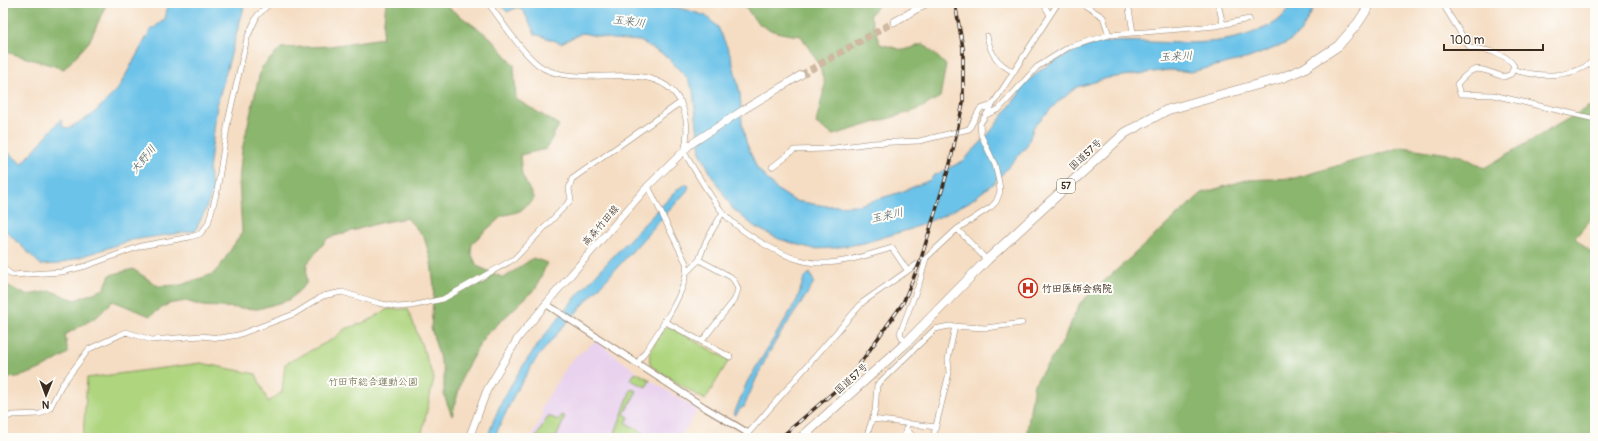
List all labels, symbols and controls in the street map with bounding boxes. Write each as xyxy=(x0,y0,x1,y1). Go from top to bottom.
water label: 玉来川 xyxy=(612,13,646,30)
scale bar xyxy=(1444,26,1543,52)
text: 100 m xyxy=(1450,33,1485,48)
water label: 玉来川 xyxy=(1159,49,1193,64)
street label: 国道57号 xyxy=(1067,136,1105,173)
water label: 大野川 xyxy=(128,142,159,176)
road number: 57 xyxy=(1057,179,1075,193)
street label: 高森竹田線 xyxy=(580,203,622,248)
water label: 玉来川 xyxy=(870,205,905,226)
hospital icon: 竹田医師会病院 xyxy=(1017,277,1039,299)
place label: 竹田医師会病院 xyxy=(1042,283,1112,295)
street label: 国道57号 xyxy=(833,361,871,397)
north arrow xyxy=(26,375,66,415)
park label: 竹田市総合運動公園 xyxy=(328,376,418,388)
text: N xyxy=(41,398,50,411)

